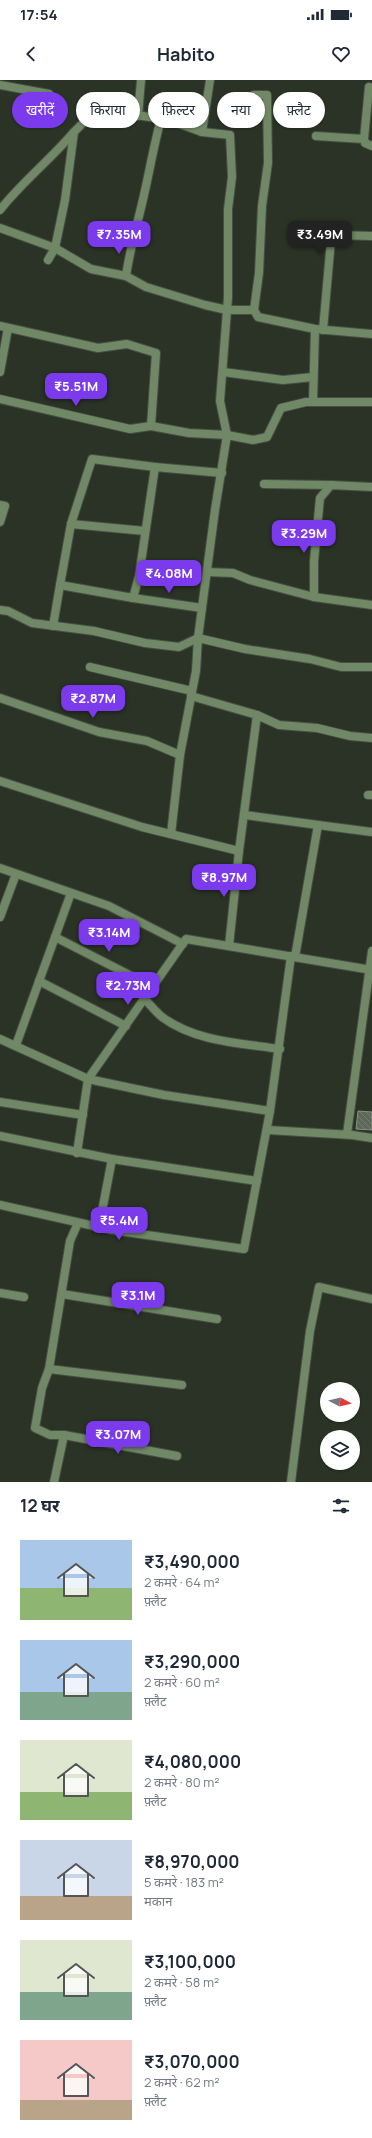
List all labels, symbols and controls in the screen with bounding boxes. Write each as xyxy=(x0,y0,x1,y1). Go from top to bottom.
text: 17:54 xyxy=(20,4,58,25)
text: Habito xyxy=(157,42,215,66)
icon: back xyxy=(20,43,42,65)
icon: heart xyxy=(330,43,352,65)
chip: खरीदें xyxy=(12,92,68,128)
chip: किराया xyxy=(76,92,140,128)
chip: फ़िल्टर xyxy=(148,92,209,128)
chip: नया xyxy=(217,92,265,128)
chip: फ़्लैट xyxy=(273,92,325,128)
pin: ₹7.35M xyxy=(86,221,152,255)
pin: ₹3.49M xyxy=(287,221,353,255)
text: ₹7.35M xyxy=(97,225,142,243)
text: ₹3.49M xyxy=(297,225,343,243)
pin: ₹5.51M xyxy=(43,373,109,407)
text: ₹5.51M xyxy=(54,377,98,395)
pin: ₹3.29M xyxy=(271,520,337,554)
text: ₹3.29M xyxy=(281,524,327,542)
pin: ₹4.08M xyxy=(136,560,202,594)
text: ₹4.08M xyxy=(145,564,193,582)
pin: ₹2.87M xyxy=(60,685,126,719)
text: ₹2.87M xyxy=(70,689,116,707)
pin: ₹8.97M xyxy=(191,864,257,898)
text: ₹8.97M xyxy=(201,868,247,886)
pin: ₹3.14M xyxy=(76,919,142,953)
text: ₹3.14M xyxy=(88,923,130,941)
pin: ₹2.73M xyxy=(95,972,161,1006)
text: ₹2.73M xyxy=(105,976,151,994)
pin: ₹5.4M xyxy=(91,1207,147,1241)
text: ₹5.4M xyxy=(100,1211,138,1229)
pin: ₹3.1M xyxy=(110,1282,166,1316)
text: ₹3.1M xyxy=(121,1286,155,1304)
north arrow xyxy=(320,1382,360,1422)
map controls xyxy=(320,1382,360,1470)
pin: ₹3.07M xyxy=(85,1421,151,1455)
text: ₹3.07M xyxy=(95,1425,141,1443)
button: layers xyxy=(320,1430,360,1470)
text: 12 घर xyxy=(20,1494,59,1517)
icon: filters xyxy=(330,1495,352,1517)
text: ₹3,490,000 xyxy=(144,1550,240,1573)
icon: home xyxy=(52,1556,100,1604)
text: 2 कमरे · 64 m² xyxy=(144,1573,220,1591)
text: फ़्लैट xyxy=(144,1592,167,1610)
text: ₹3,290,000 xyxy=(144,1650,240,1673)
icon: home xyxy=(52,1656,100,1704)
text: 2 कमरे · 60 m² xyxy=(144,1673,220,1691)
text: फ़्लैट xyxy=(144,1692,167,1710)
text: ₹4,080,000 xyxy=(144,1750,241,1773)
icon: home xyxy=(52,1756,100,1804)
text: 2 कमरे · 80 m² xyxy=(144,1773,220,1791)
text: फ़्लैट xyxy=(144,1792,167,1810)
text: ₹8,970,000 xyxy=(144,1850,240,1873)
icon: home xyxy=(52,1856,100,1904)
text: 5 कमरे · 183 m² xyxy=(144,1873,224,1891)
text: मकान xyxy=(144,1892,172,1910)
text: ₹3,100,000 xyxy=(144,1950,236,1973)
icon: home xyxy=(52,1956,100,2004)
text: 2 कमरे · 58 m² xyxy=(144,1973,219,1991)
text: फ़्लैट xyxy=(144,1992,167,2010)
text: ₹3,070,000 xyxy=(144,2050,240,2073)
icon: home xyxy=(52,2056,100,2104)
text: 2 कमरे · 62 m² xyxy=(144,2073,220,2091)
text: फ़्लैट xyxy=(144,2092,167,2110)

